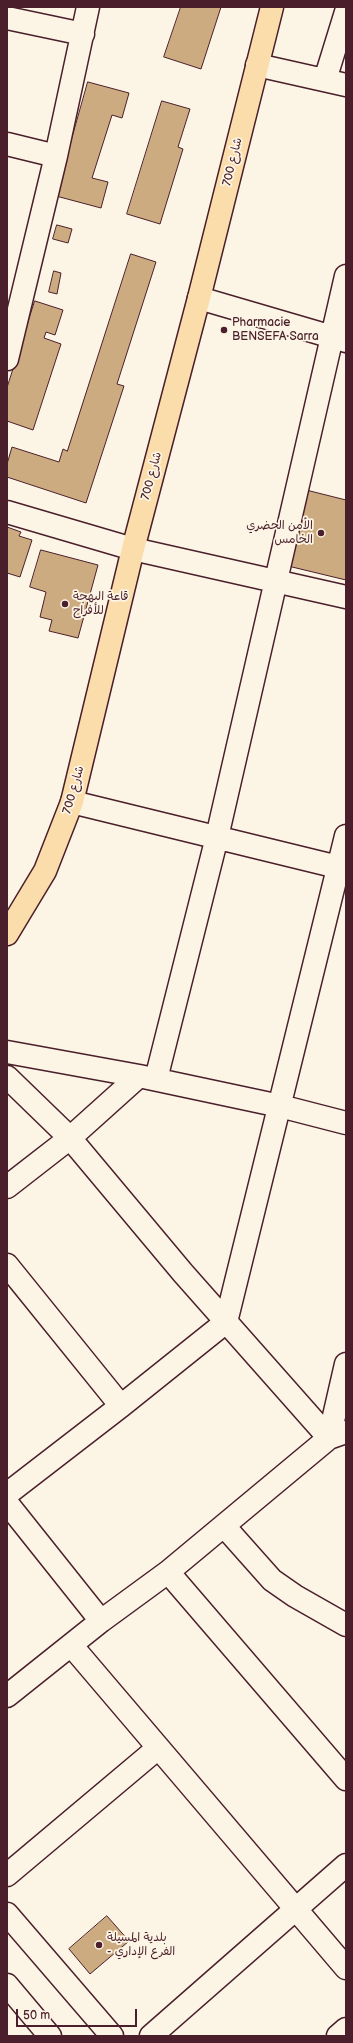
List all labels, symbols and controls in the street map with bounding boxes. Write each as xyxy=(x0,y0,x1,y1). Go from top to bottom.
street label: شارع 700 xyxy=(220,136,246,188)
place label: Pharmacie BENSEFA Sarra xyxy=(232,316,319,344)
marker: Pharmacie BENSEFA Sarra xyxy=(219,325,229,335)
street label: شارع 700 xyxy=(139,450,165,502)
place label: الأمن الحضري الخامس xyxy=(246,519,313,547)
marker: الأمن الحضري الخامس xyxy=(316,528,326,538)
place label: قاعة البهجة للأفراح xyxy=(73,590,128,618)
marker: قاعة البهجة للأفراح xyxy=(60,599,70,609)
street label: شارع 700 xyxy=(60,764,88,816)
place label: بلدية المسيلة - الفرع الإداري xyxy=(107,1931,175,1959)
marker: بلدية المسيلة - الفرع الإداري xyxy=(94,1940,104,1950)
scale bar xyxy=(18,2001,139,2027)
text: 50 m xyxy=(23,2008,50,2023)

